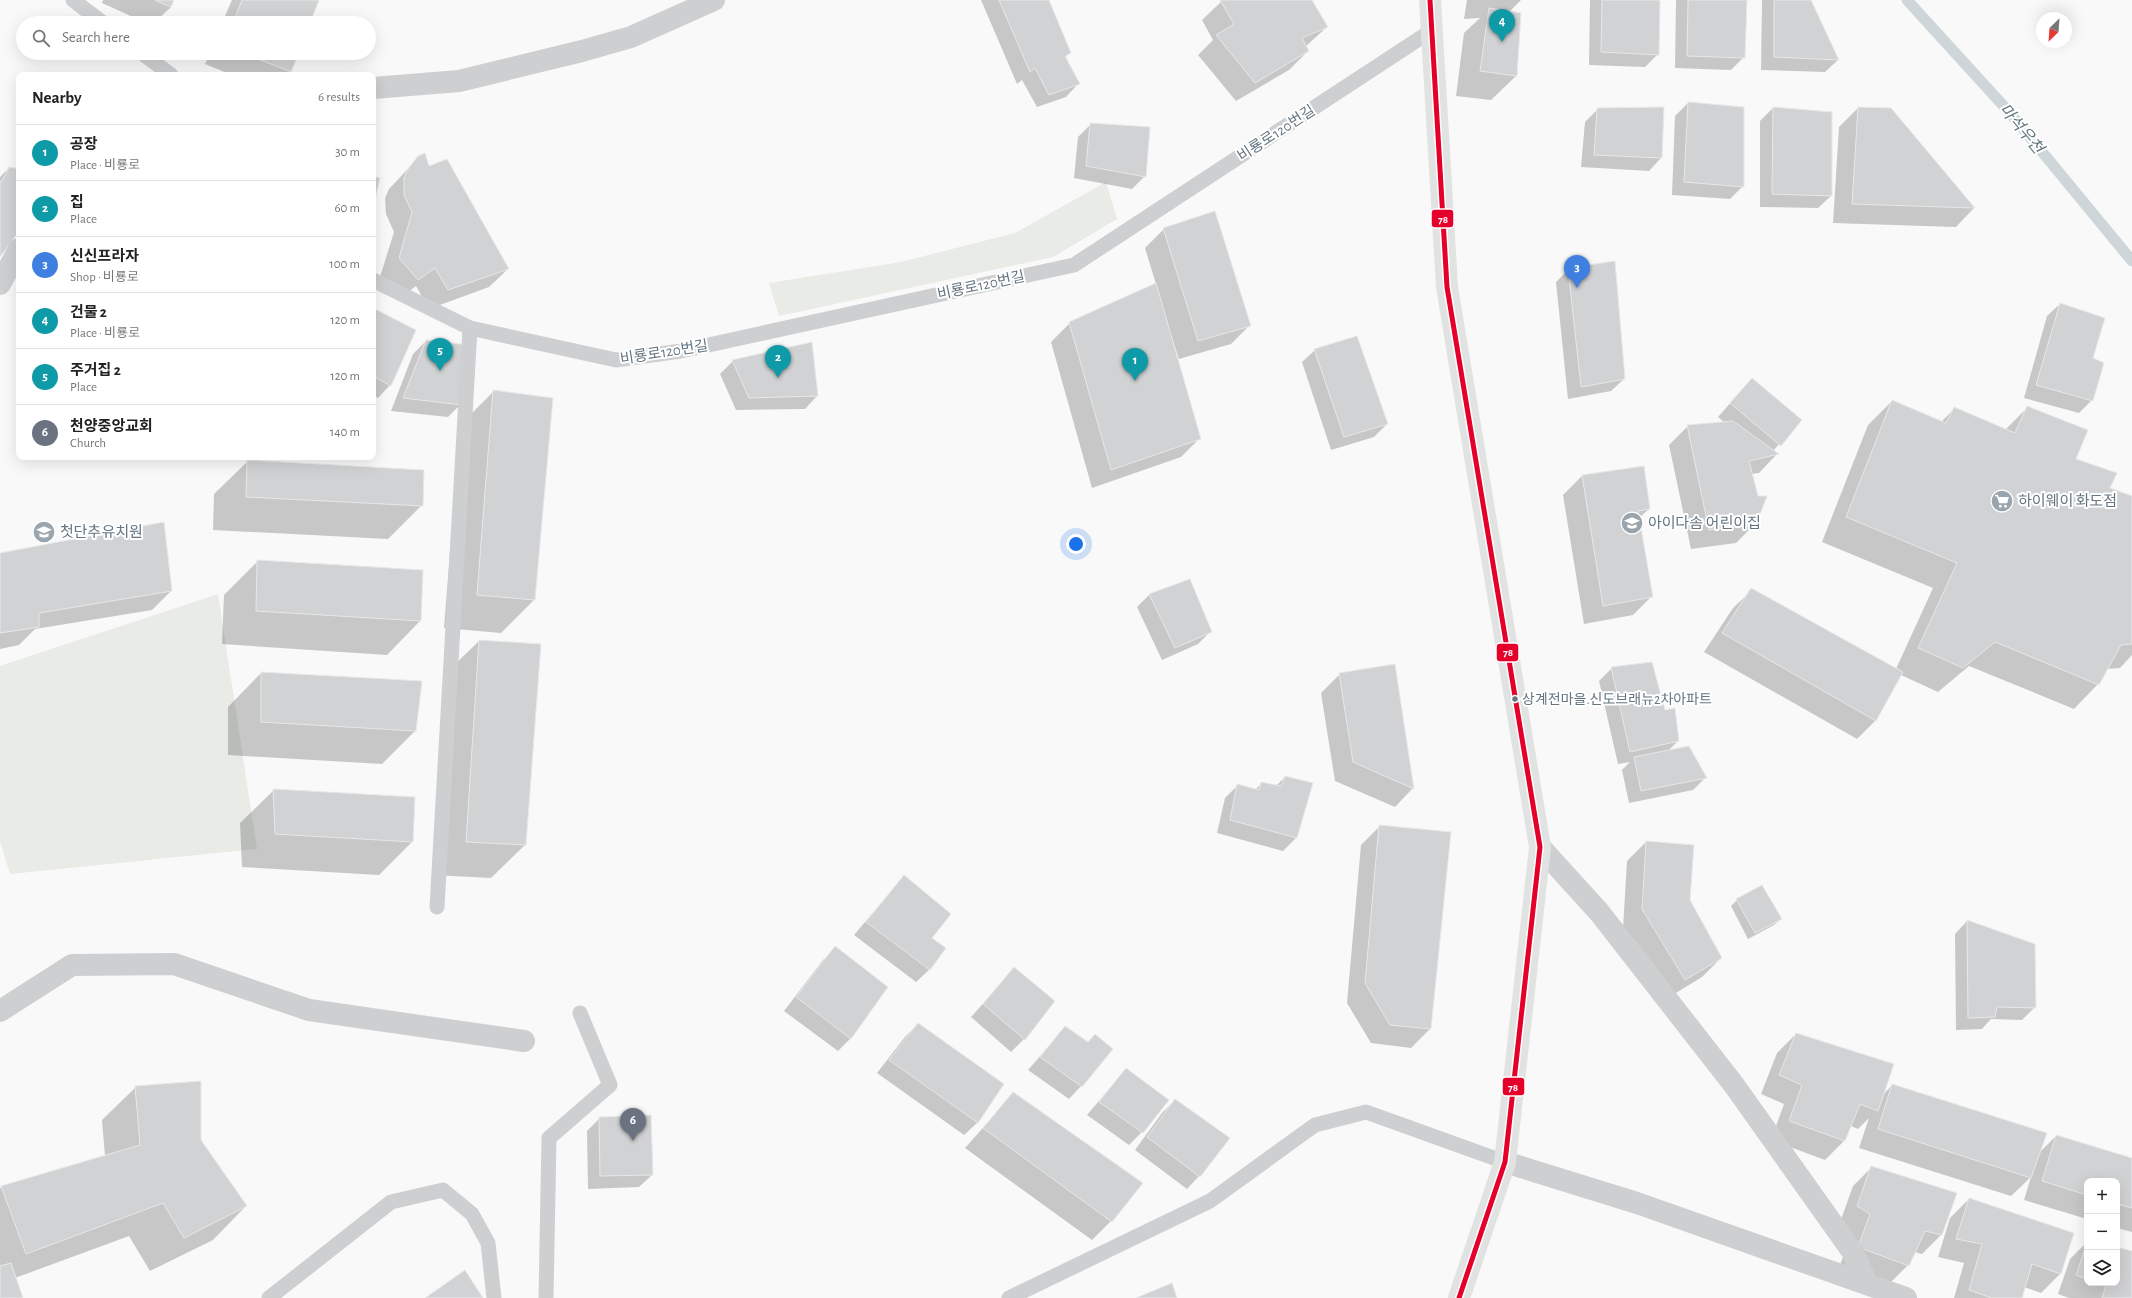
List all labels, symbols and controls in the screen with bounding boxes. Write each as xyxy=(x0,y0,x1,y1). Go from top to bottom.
pin: 4 xyxy=(1489,9,1515,42)
north arrow xyxy=(2036,12,2072,48)
search box xyxy=(16,16,376,60)
icon: search xyxy=(30,27,52,49)
text: Search here xyxy=(62,30,130,45)
text: Nearby xyxy=(32,89,82,106)
text: 6 results xyxy=(318,91,360,104)
water label: 마석우천 xyxy=(1996,100,2049,158)
street label: 비룡로120번길 xyxy=(1234,102,1318,164)
text: 공장 xyxy=(70,137,98,152)
text: 1 xyxy=(43,146,47,159)
text: 30 m xyxy=(335,146,360,159)
text: Place · 비룡로 xyxy=(70,159,140,172)
text: 집 xyxy=(70,195,84,210)
text: 2 xyxy=(42,202,48,215)
text: 60 m xyxy=(334,202,360,215)
line badge: 78 xyxy=(1431,209,1454,228)
text: Place xyxy=(70,213,97,226)
text: 78 xyxy=(1438,214,1448,225)
text: 신신프라자 xyxy=(70,249,139,264)
pin: 3 xyxy=(1564,255,1590,288)
text: 3 xyxy=(42,258,48,271)
text: 100 m xyxy=(329,258,360,271)
street label: 비룡로120번길 xyxy=(936,268,1026,302)
text: Shop · 비룡로 xyxy=(70,271,139,284)
text: 건물 2 xyxy=(70,305,107,320)
text: 4 xyxy=(42,314,48,327)
text: 120 m xyxy=(330,314,360,327)
text: Place · 비룡로 xyxy=(70,327,140,340)
street label: 비룡로120번길 xyxy=(619,337,709,367)
pin: 5 xyxy=(427,338,453,371)
pin: 2 xyxy=(765,345,791,378)
pin: 1 xyxy=(1122,348,1148,381)
text: 주거집 2 xyxy=(70,363,121,378)
text: 5 xyxy=(42,370,48,383)
text: 120 m xyxy=(330,370,360,383)
text: Place xyxy=(70,381,97,394)
text: 천양중앙교회 xyxy=(70,419,153,434)
text: 6 xyxy=(42,426,48,439)
text: 140 m xyxy=(330,426,360,439)
text: Church xyxy=(70,437,106,450)
supermarket icon: 하이웨이 화도점 xyxy=(1989,488,2015,514)
place label: 하이웨이 화도점 xyxy=(2018,493,2117,509)
school or university icon: 아이다솜 어린이집 xyxy=(1619,510,1645,536)
place label: 아이다솜 어린이집 xyxy=(1648,515,1761,531)
school or university icon: 첫단추유치원 xyxy=(31,519,57,545)
place label: 첫단추유치원 xyxy=(60,524,143,540)
your location xyxy=(1066,534,1086,554)
line badge: 78 xyxy=(1496,643,1519,662)
text: 78 xyxy=(1503,647,1513,658)
place label: 상계전마을.신도브래뉴2차아파트 xyxy=(1522,692,1712,707)
marker: 상계전마을.신도브래뉴2차아파트 xyxy=(1510,694,1520,704)
line badge: 78 xyxy=(1502,1077,1525,1096)
text: 78 xyxy=(1508,1082,1518,1093)
pin: 6 xyxy=(620,1108,646,1141)
map controls xyxy=(2084,1178,2120,1286)
button: + xyxy=(2084,1178,2120,1214)
button: − xyxy=(2084,1214,2120,1250)
button: layers xyxy=(2084,1250,2120,1286)

